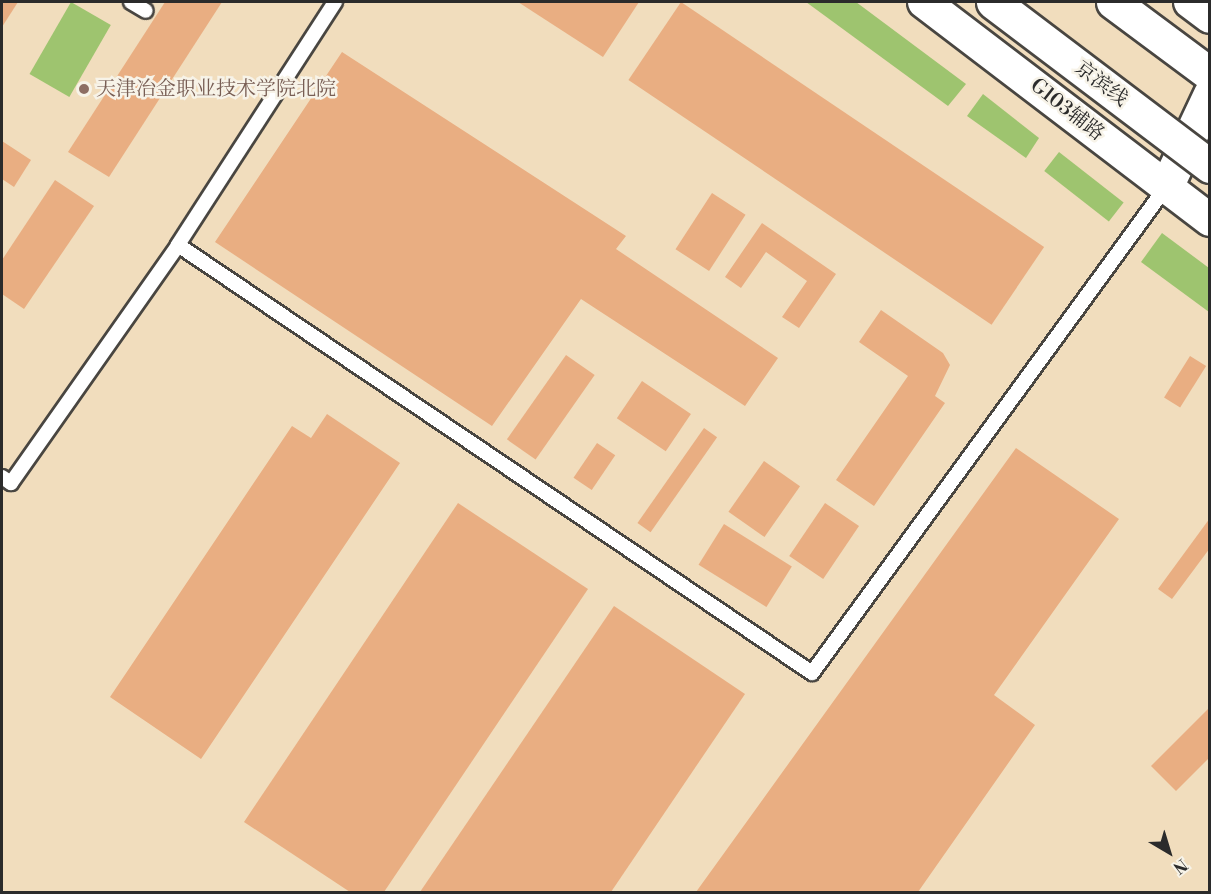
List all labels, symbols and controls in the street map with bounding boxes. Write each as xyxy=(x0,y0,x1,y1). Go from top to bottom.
street label: 京滨线 xyxy=(1070,56,1132,112)
street label: G103辅路 xyxy=(1025,74,1109,146)
place label: 天津冶金职业技术学院北院 xyxy=(96,77,336,101)
marker: 天津冶金职业技术学院北院 xyxy=(77,82,91,96)
north arrow xyxy=(1139,822,1199,882)
text: N xyxy=(1169,854,1191,878)

